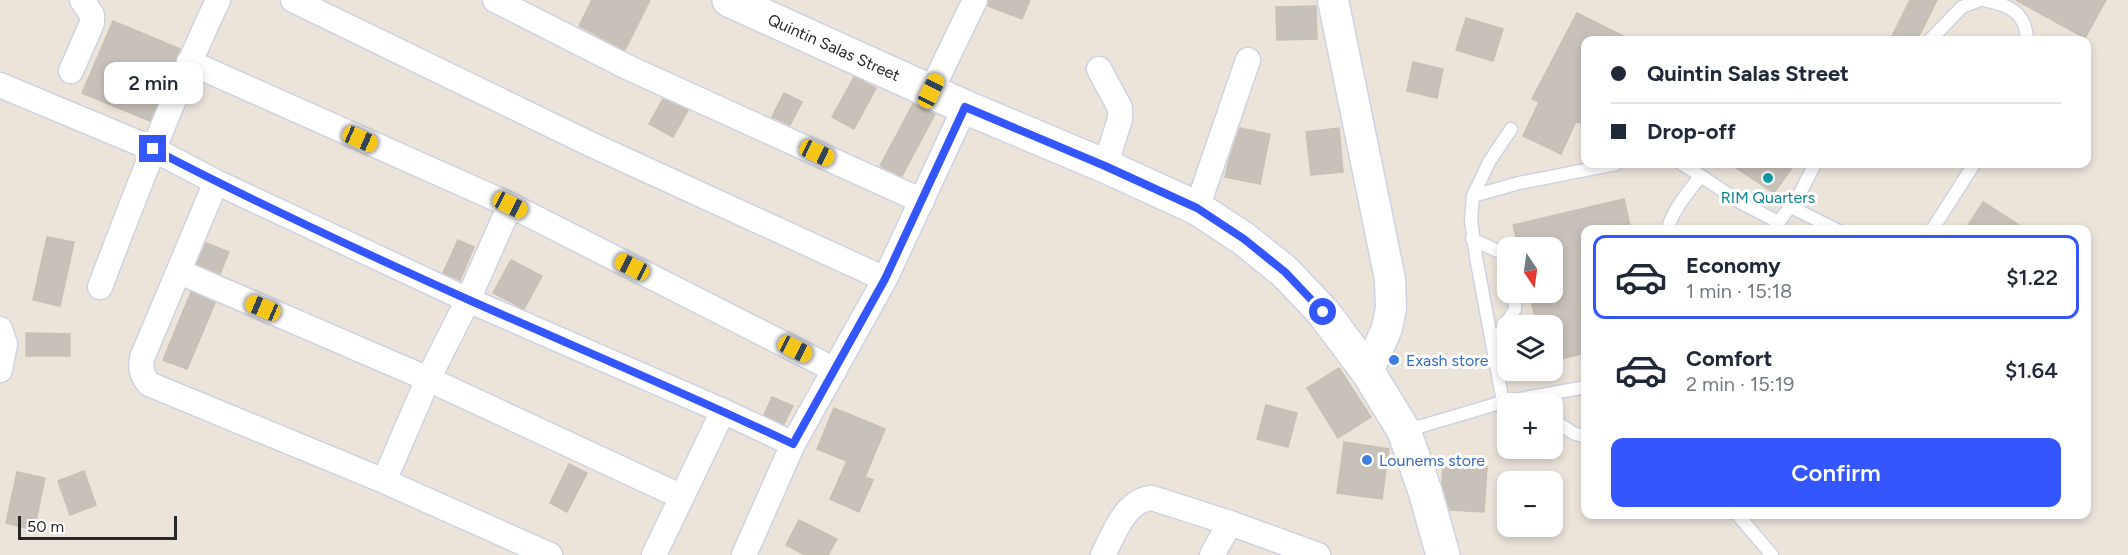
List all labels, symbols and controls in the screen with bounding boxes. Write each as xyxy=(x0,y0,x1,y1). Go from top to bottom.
street label: Quintin Salas Street xyxy=(765,10,903,85)
text: Quintin Salas Street xyxy=(1647,60,1849,87)
callout: 2 min xyxy=(104,62,202,104)
text: 2 min xyxy=(129,71,178,95)
car xyxy=(915,71,947,111)
text: Drop-off xyxy=(1647,118,1736,145)
car xyxy=(340,123,380,155)
route end xyxy=(139,135,166,162)
car xyxy=(797,137,837,169)
marker: RIM Quarters xyxy=(1761,171,1775,185)
place label: RIM Quarters xyxy=(1721,188,1815,207)
car xyxy=(490,189,530,221)
north arrow xyxy=(1497,237,1563,303)
map controls xyxy=(1497,237,1563,537)
icon: car xyxy=(1614,250,1668,304)
car xyxy=(612,251,652,283)
text: Economy xyxy=(1686,252,1781,279)
text: $1.22 xyxy=(2006,264,2058,291)
text: 1 min · 15:18 xyxy=(1686,279,1792,303)
car xyxy=(243,293,283,323)
route start xyxy=(1309,298,1336,325)
button: layers xyxy=(1497,315,1563,381)
car xyxy=(775,333,815,365)
icon: car xyxy=(1614,343,1668,397)
text: Comfort xyxy=(1686,345,1772,372)
place label: Exash store xyxy=(1406,351,1489,370)
marker: Exash store xyxy=(1387,353,1401,367)
text: $1.64 xyxy=(2005,357,2058,384)
text: 2 min · 15:19 xyxy=(1686,372,1794,396)
button: + xyxy=(1497,393,1563,459)
button: Confirm xyxy=(1611,438,2061,507)
place label: Lounems store xyxy=(1379,451,1485,470)
marker: Lounems store xyxy=(1360,453,1374,467)
button: − xyxy=(1497,471,1563,537)
scale bar xyxy=(18,513,177,540)
text: 50 m xyxy=(27,517,64,536)

